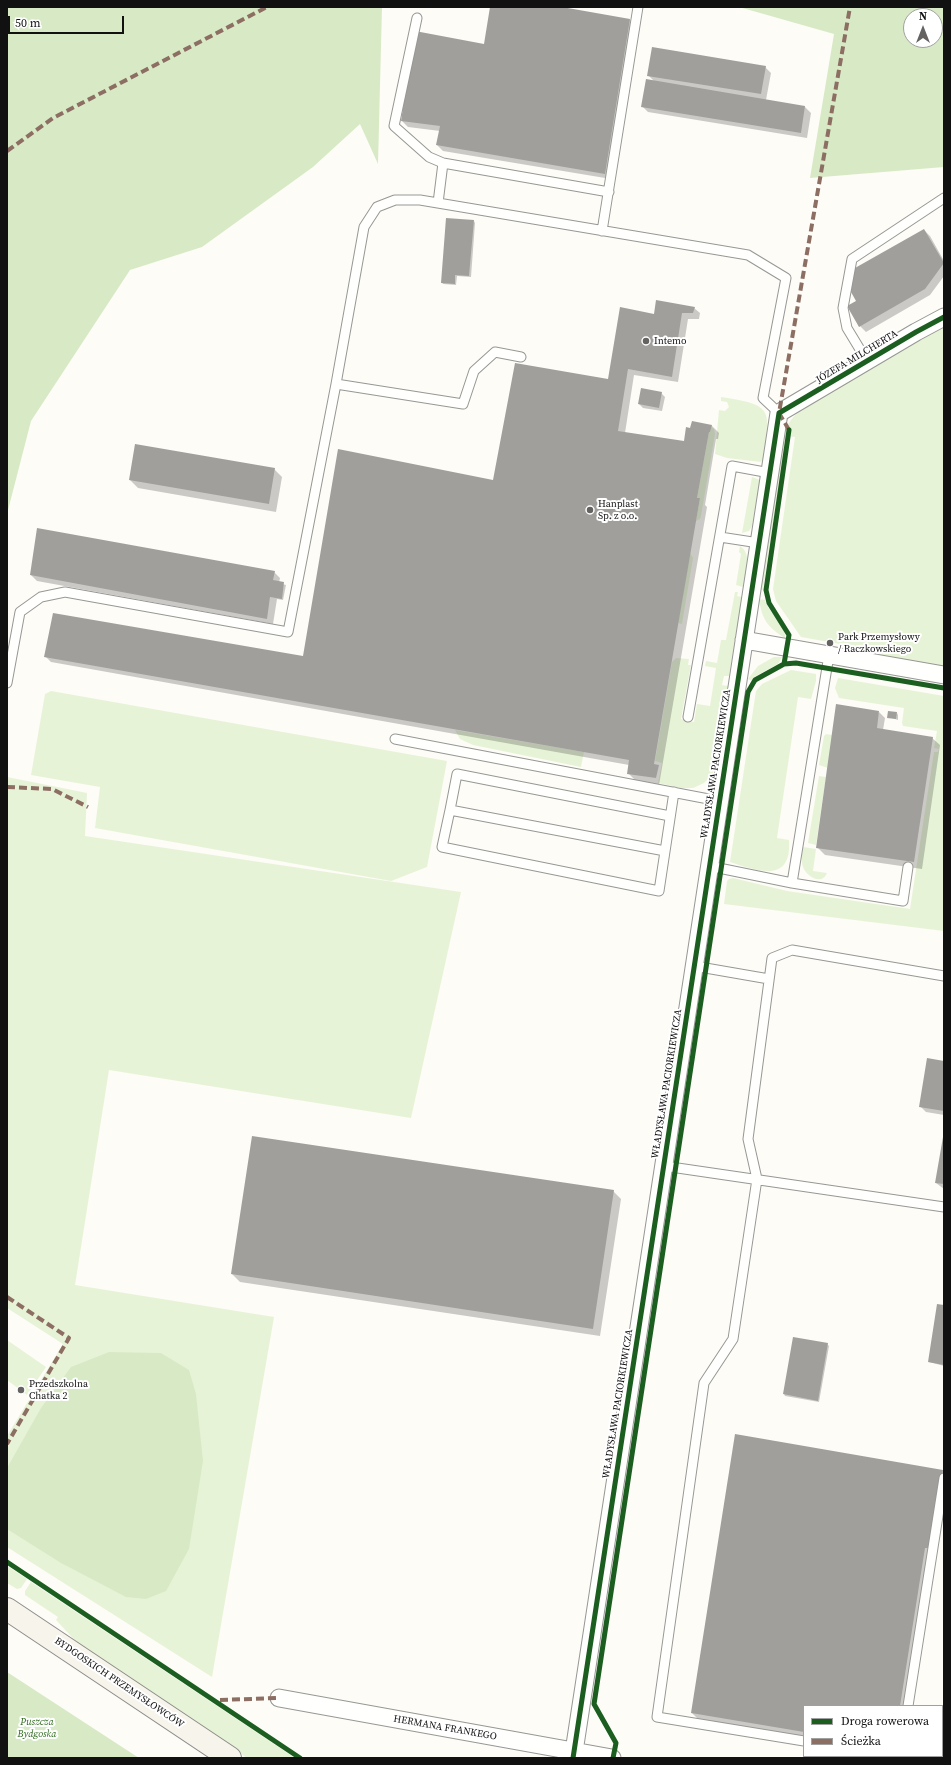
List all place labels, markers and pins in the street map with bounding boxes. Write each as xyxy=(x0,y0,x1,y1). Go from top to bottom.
place label: Intemo xyxy=(654,335,687,347)
marker: Intemo xyxy=(641,336,651,346)
place label: Hanplast Sp. z o.o. xyxy=(598,498,638,522)
marker: Hanplast Sp. z o.o. xyxy=(585,505,595,515)
place label: Park Przemysłowy / Raczkowskiego xyxy=(838,631,920,654)
marker: Park Przemysłowy / Raczkowskiego xyxy=(825,638,835,648)
place label: Przedszkolna Chatka 2 xyxy=(29,1378,88,1402)
marker: Przedszkolna Chatka 2 xyxy=(16,1385,26,1395)

